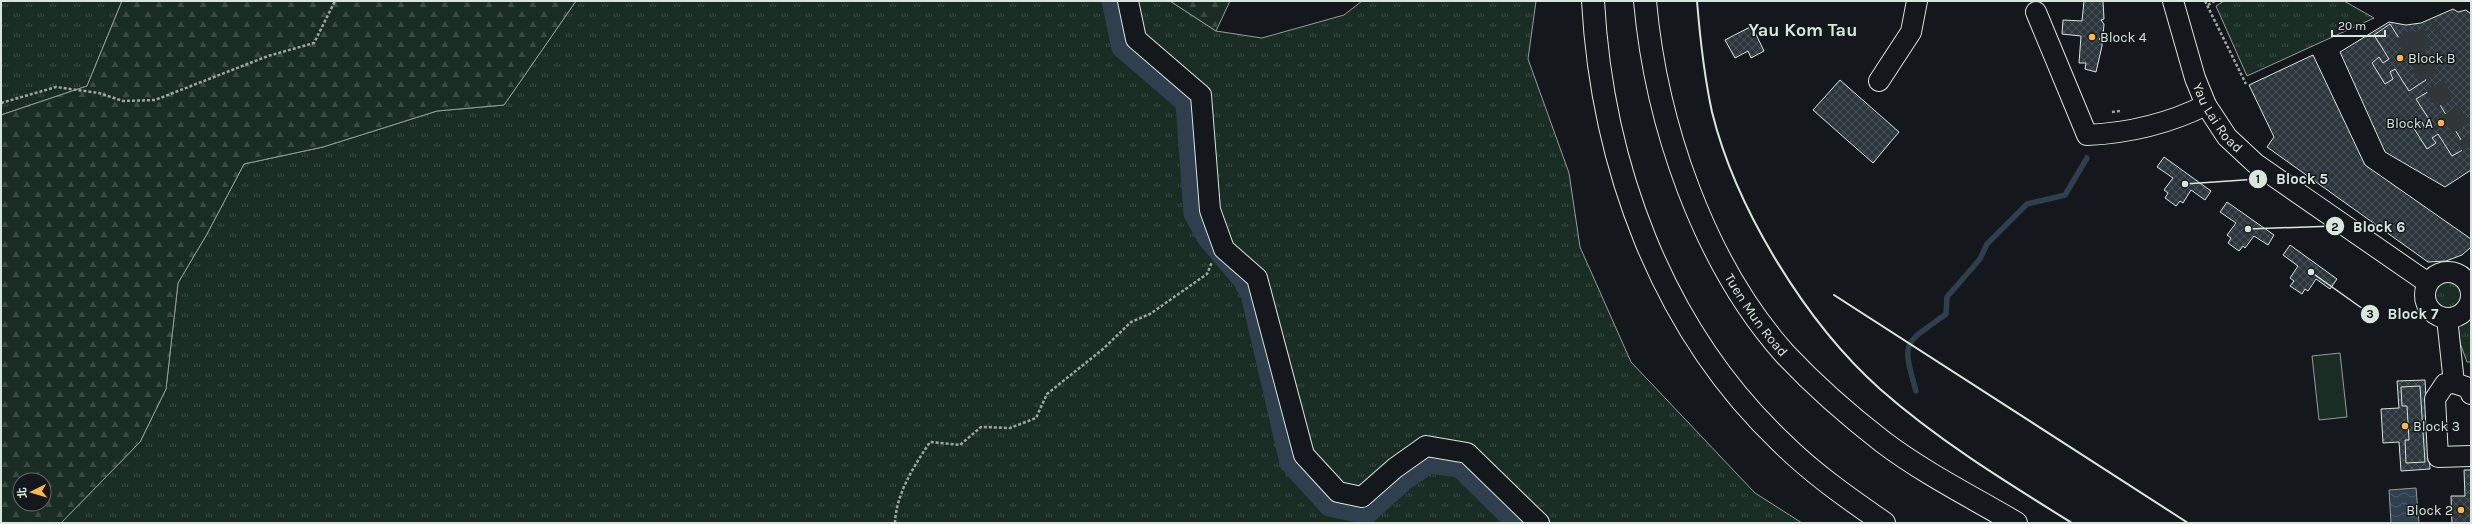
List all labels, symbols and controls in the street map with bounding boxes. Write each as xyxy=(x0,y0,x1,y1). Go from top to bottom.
scale bar xyxy=(2332,12,2385,38)
district label: Yau Kom Tau xyxy=(1749,19,1857,41)
text: 20 m xyxy=(2338,19,2366,33)
place label: Block 4 xyxy=(2100,29,2147,46)
marker: Block 4 xyxy=(2087,32,2097,42)
place label: Block B xyxy=(2408,50,2455,67)
marker: Block B xyxy=(2395,53,2405,63)
street label: Yau Lai Road xyxy=(2189,80,2246,156)
place label: Block A xyxy=(2386,115,2433,132)
marker: Block A xyxy=(2436,118,2446,128)
callout: Block 5 xyxy=(2248,165,2336,192)
text: Block 5 xyxy=(2276,170,2328,188)
text: 1 xyxy=(2256,172,2260,186)
callout: Block 6 xyxy=(2325,213,2413,240)
text: Block 6 xyxy=(2353,218,2405,236)
text: 2 xyxy=(2331,220,2339,234)
street label: Tuen Mun Road xyxy=(1721,271,1791,360)
callout: Block 7 xyxy=(2360,300,2447,327)
text: Block 7 xyxy=(2388,305,2439,323)
text: 3 xyxy=(2366,307,2374,321)
place label: Block 3 xyxy=(2413,418,2460,435)
marker: Block 3 xyxy=(2400,421,2410,431)
north arrow xyxy=(12,472,52,512)
text: 北 xyxy=(16,487,29,499)
place label: Block 2 xyxy=(2406,502,2453,519)
marker: Block 2 xyxy=(2456,505,2466,515)

